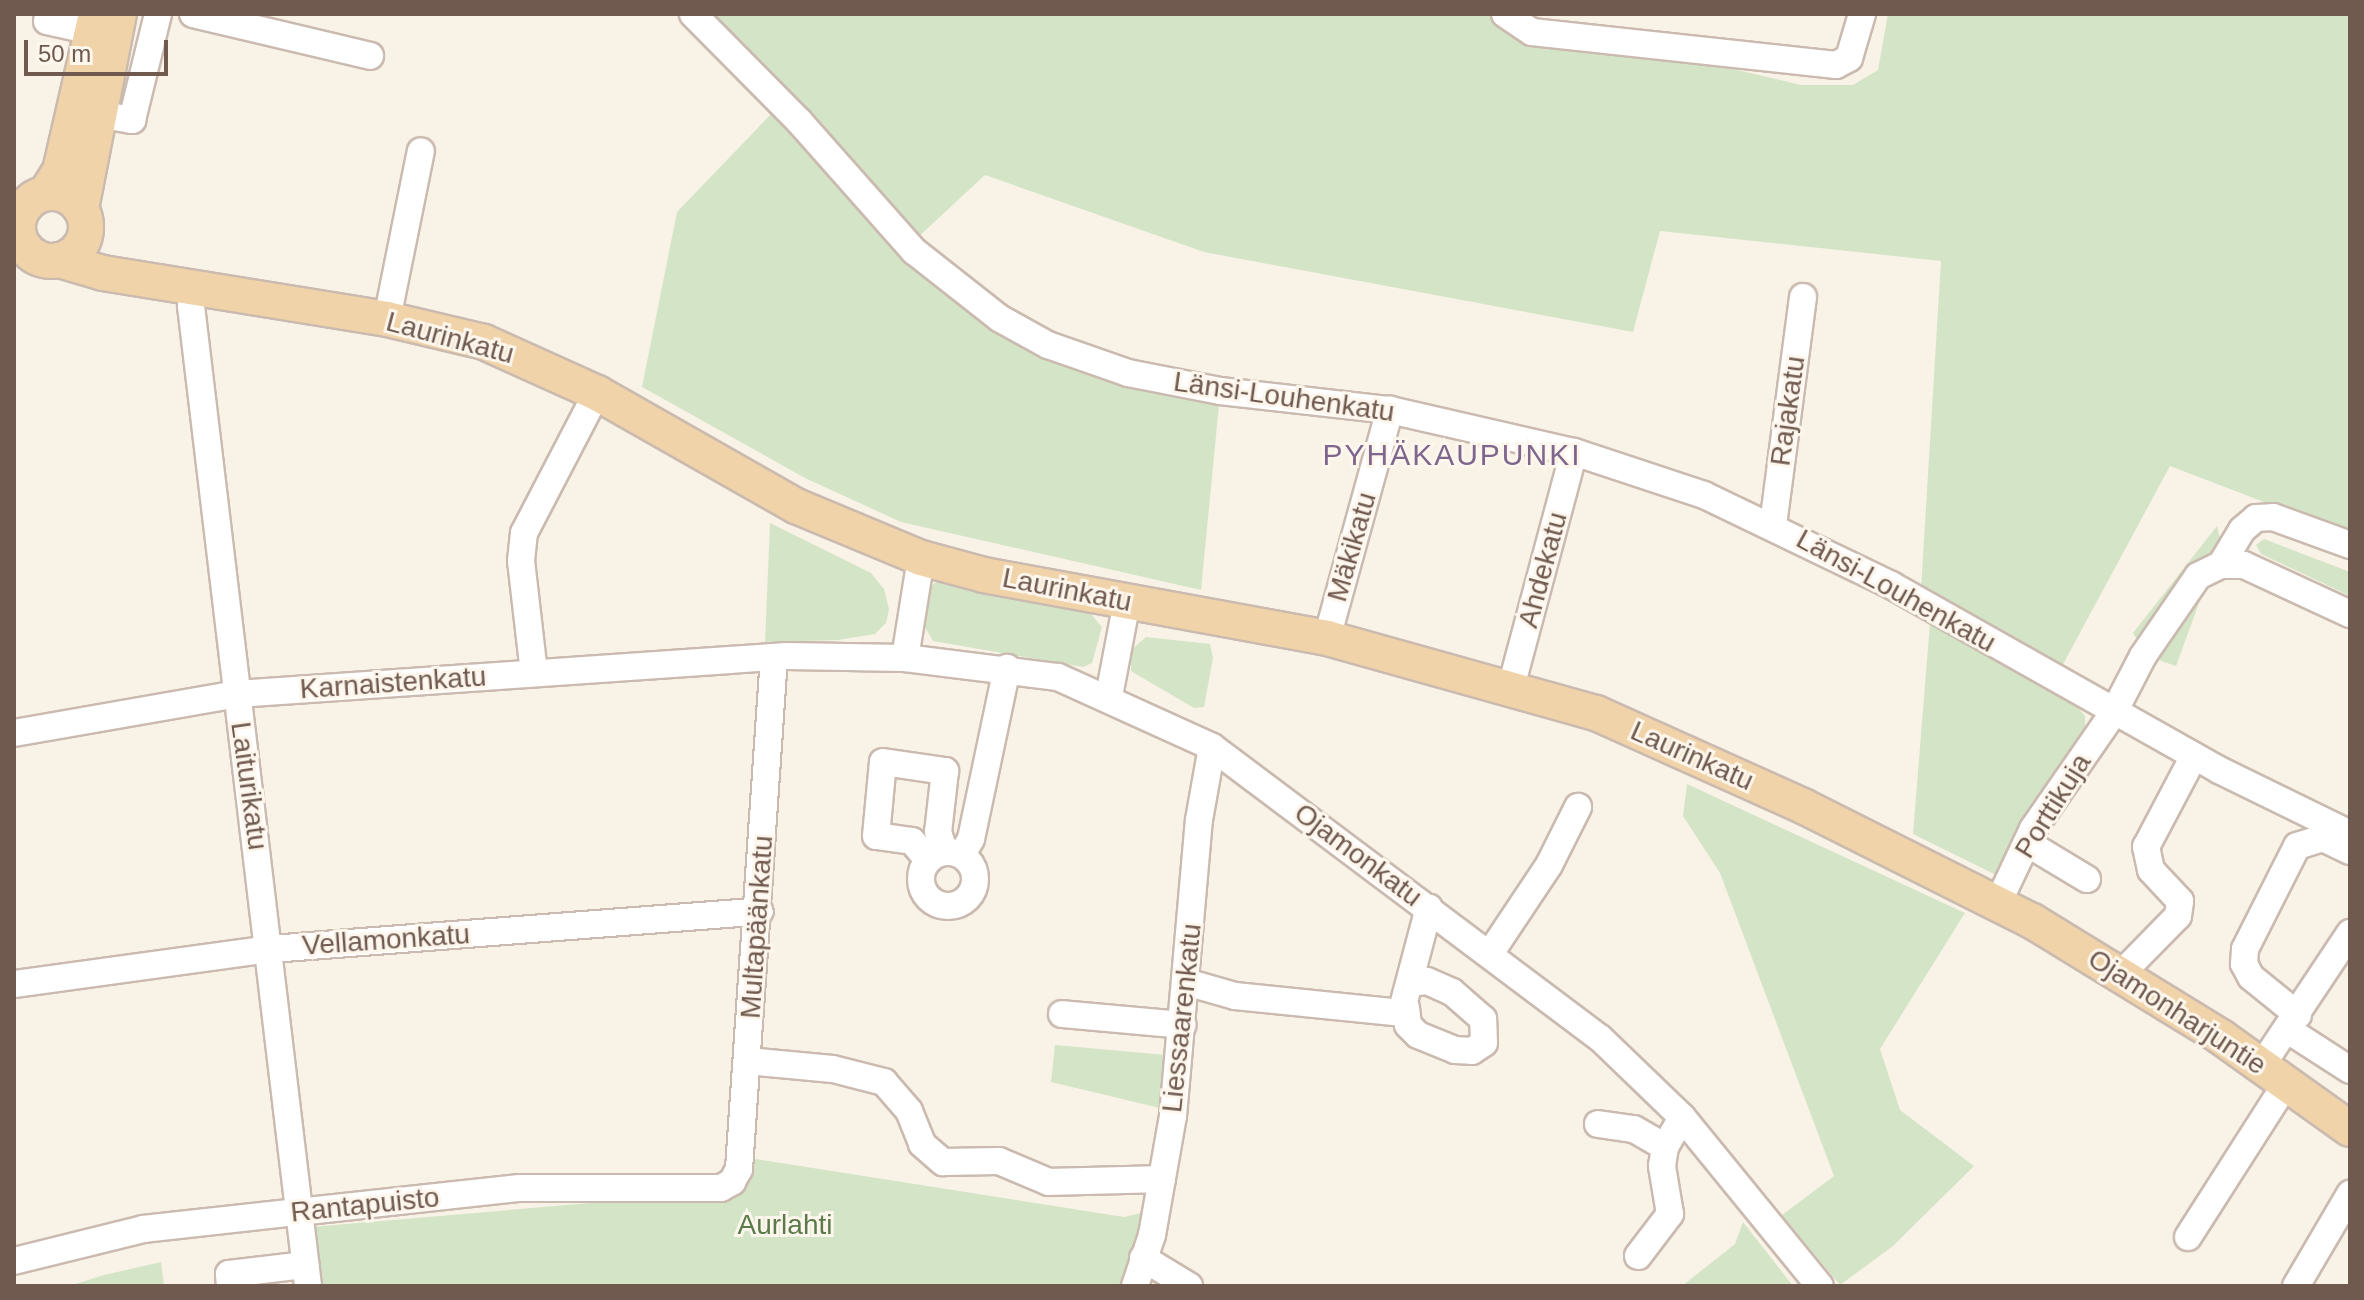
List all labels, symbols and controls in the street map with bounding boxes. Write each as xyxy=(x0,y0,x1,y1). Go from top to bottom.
scale bar xyxy=(28,24,172,74)
text: 50 m xyxy=(38,40,91,67)
street label: Laurinkatu xyxy=(383,305,517,371)
street label: Rajakatu xyxy=(1764,354,1812,468)
street label: Länsi-Louhenkatu xyxy=(1171,365,1397,429)
district label: PYHÄKAUPUNKI xyxy=(1322,437,1582,473)
street label: Mäkikatu xyxy=(1320,489,1384,605)
street label: Ahdekatu xyxy=(1511,509,1575,631)
street label: Länsi-Louhenkatu xyxy=(1791,522,2001,660)
street label: Laurinkatu xyxy=(1000,561,1134,619)
street label: Karnaistenkatu xyxy=(299,660,487,706)
street label: Laurinkatu xyxy=(1625,714,1759,798)
street label: Laiturikatu xyxy=(223,720,275,852)
street label: Porttikuja xyxy=(2008,748,2098,864)
street label: Ojamonkatu xyxy=(1288,796,1428,914)
street label: Multapäänkatu xyxy=(734,834,780,1020)
street label: Vellamonkatu xyxy=(301,917,471,963)
street label: Liessaarenkatu xyxy=(1155,922,1209,1114)
street label: Ojamonharjuntie xyxy=(2082,942,2272,1082)
street label: Rantapuisto xyxy=(289,1180,441,1230)
park label: Aurlahti xyxy=(738,1208,832,1242)

